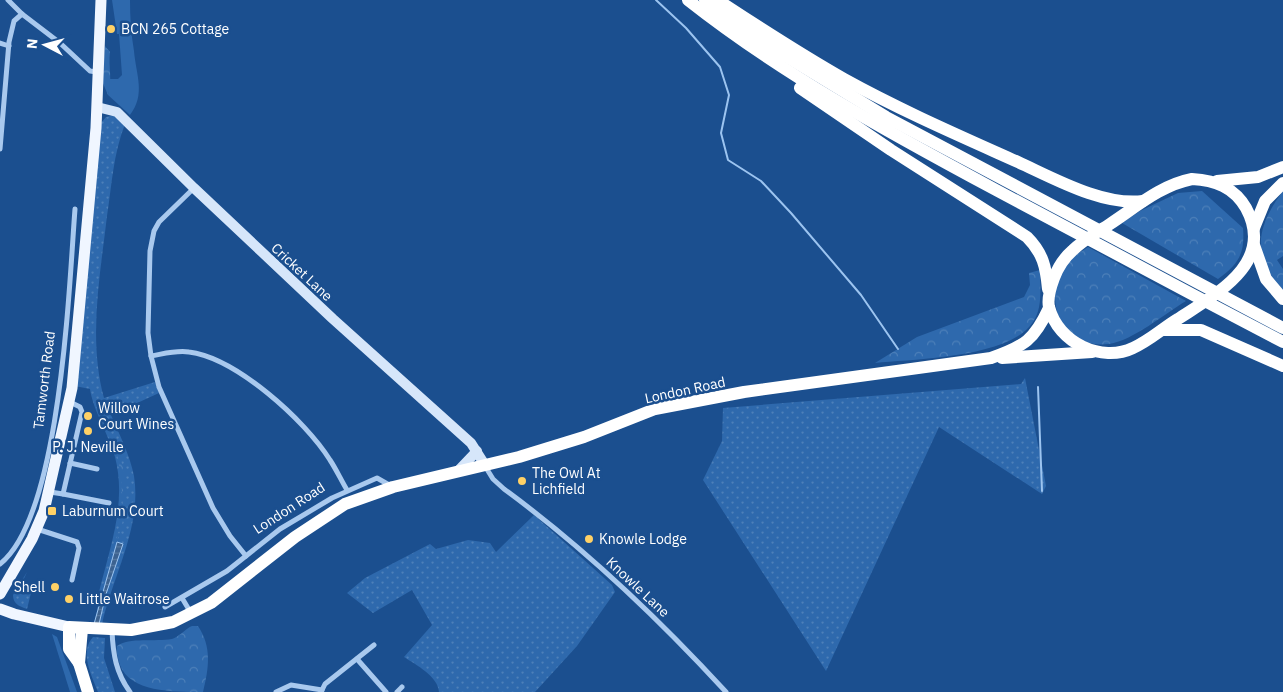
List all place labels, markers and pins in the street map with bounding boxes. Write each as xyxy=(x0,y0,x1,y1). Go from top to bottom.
place label: BCN 265 Cottage xyxy=(121,20,230,38)
marker: BCN 265 Cottage xyxy=(105,23,117,35)
place label: Willow Court Wines xyxy=(98,399,175,433)
marker: Willow Court Wines xyxy=(82,410,94,422)
marker: P. J. Neville xyxy=(82,425,94,437)
place label: P. J. Neville xyxy=(52,438,124,456)
place label: The Owl At Lichfield xyxy=(532,464,601,498)
marker: The Owl At Lichfield xyxy=(516,475,528,487)
place label: Laburnum Court xyxy=(62,502,164,520)
marker: Laburnum Court xyxy=(46,505,58,517)
place label: Knowle Lodge xyxy=(599,530,687,548)
marker: Knowle Lodge xyxy=(583,533,595,545)
place label: Shell xyxy=(14,578,45,596)
marker: Shell xyxy=(49,581,61,593)
place label: Little Waitrose xyxy=(79,590,170,608)
marker: Little Waitrose xyxy=(63,593,75,605)

